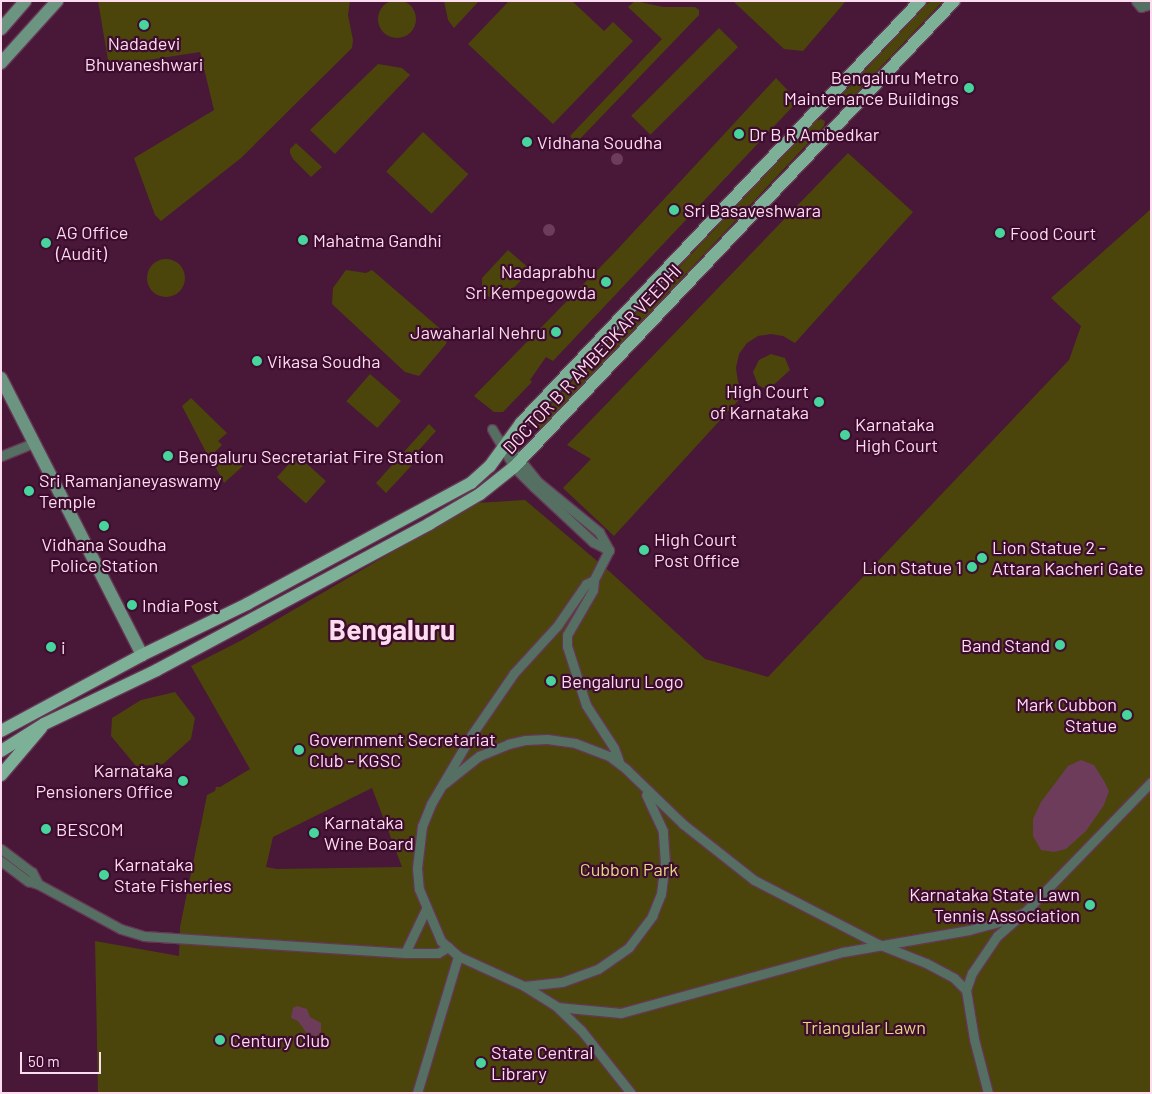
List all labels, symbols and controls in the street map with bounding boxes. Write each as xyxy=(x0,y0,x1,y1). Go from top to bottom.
marker: Nadadevi Bhuvaneshwari xyxy=(138,19,150,31)
place label: Nadadevi Bhuvaneshwari xyxy=(85,33,203,76)
place label: Bengaluru Metro Maintenance Buildings xyxy=(784,67,959,110)
marker: Bengaluru Metro Maintenance Buildings xyxy=(963,82,975,94)
place label: Dr B R Ambedkar xyxy=(749,123,879,145)
marker: Dr B R Ambedkar xyxy=(733,128,745,140)
place label: Vidhana Soudha xyxy=(537,131,662,153)
marker: Vidhana Soudha xyxy=(521,136,533,148)
place label: Sri Basaveshwara xyxy=(684,199,821,221)
marker: Sri Basaveshwara xyxy=(668,204,680,216)
place label: AG Office (Audit) xyxy=(56,222,128,264)
place label: Food Court xyxy=(1010,222,1096,244)
marker: Food Court xyxy=(994,227,1006,239)
place label: Mahatma Gandhi xyxy=(313,229,442,251)
marker: Mahatma Gandhi xyxy=(297,234,309,246)
marker: AG Office (Audit) xyxy=(40,237,52,249)
street label: DOCTOR B R AMBEDKAR VEEDHI xyxy=(498,260,686,458)
place label: Nadaprabhu Sri Kempegowda xyxy=(465,261,596,304)
marker: Nadaprabhu Sri Kempegowda xyxy=(600,276,612,288)
place label: Jawaharlal Nehru xyxy=(410,321,546,343)
marker: Jawaharlal Nehru xyxy=(550,326,562,338)
place label: Vikasa Soudha xyxy=(267,350,380,372)
marker: Vikasa Soudha xyxy=(251,355,263,367)
place label: High Court of Karnataka xyxy=(710,381,809,424)
marker: High Court of Karnataka xyxy=(813,396,825,408)
place label: Karnataka High Court xyxy=(855,414,938,456)
marker: Karnataka High Court xyxy=(839,429,851,441)
place label: Bengaluru Secretariat Fire Station xyxy=(178,445,444,467)
marker: Bengaluru Secretariat Fire Station xyxy=(162,450,174,462)
place label: Sri Ramanjaneyaswamy Temple xyxy=(39,470,221,512)
marker: Sri Ramanjaneyaswamy Temple xyxy=(23,485,35,497)
marker: Vidhana Soudha Police Station xyxy=(98,520,110,532)
place label: High Court Post Office xyxy=(654,529,740,572)
place label: Vidhana Soudha Police Station xyxy=(41,534,167,576)
place label: Lion Statue 2 - Attara Kacheri Gate xyxy=(992,537,1144,580)
marker: High Court Post Office xyxy=(638,544,650,556)
marker: Lion Statue 2 - Attara Kacheri Gate xyxy=(976,552,988,564)
place label: Lion Statue 1 xyxy=(862,556,962,578)
marker: Lion Statue 1 xyxy=(966,561,978,573)
place label: India Post xyxy=(142,594,219,616)
marker: India Post xyxy=(126,599,138,611)
district label: Bengaluru xyxy=(329,612,455,646)
place label: Band Stand xyxy=(961,634,1050,656)
place label: i xyxy=(61,636,66,658)
marker: Band Stand xyxy=(1054,639,1066,651)
marker: i xyxy=(45,641,57,653)
place label: Bengaluru Logo xyxy=(561,670,683,692)
marker: Bengaluru Logo xyxy=(545,675,557,687)
place label: Mark Cubbon Statue xyxy=(1016,694,1117,736)
marker: Mark Cubbon Statue xyxy=(1121,709,1133,721)
place label: Government Secretariat Club - KGSC xyxy=(309,729,496,772)
marker: Government Secretariat Club - KGSC xyxy=(293,744,305,756)
place label: Karnataka Pensioners Office xyxy=(35,760,173,802)
marker: Karnataka Pensioners Office xyxy=(177,775,189,787)
place label: Karnataka Wine Board xyxy=(324,812,414,854)
place label: BESCOM xyxy=(56,818,124,840)
marker: BESCOM xyxy=(40,823,52,835)
marker: Karnataka Wine Board xyxy=(308,827,320,839)
place label: Karnataka State Fisheries xyxy=(114,854,232,896)
park label: Cubbon Park xyxy=(580,858,678,880)
marker: Karnataka State Fisheries xyxy=(98,869,110,881)
place label: Karnataka State Lawn Tennis Association xyxy=(909,884,1080,926)
marker: Karnataka State Lawn Tennis Association xyxy=(1084,899,1096,911)
park label: Triangular Lawn xyxy=(802,1016,926,1038)
place label: Century Club xyxy=(230,1029,330,1051)
marker: Century Club xyxy=(214,1034,226,1046)
scale bar xyxy=(22,1042,104,1074)
place label: State Central Library xyxy=(491,1042,593,1084)
text: 50 m xyxy=(28,1052,60,1070)
marker: State Central Library xyxy=(475,1057,487,1069)

